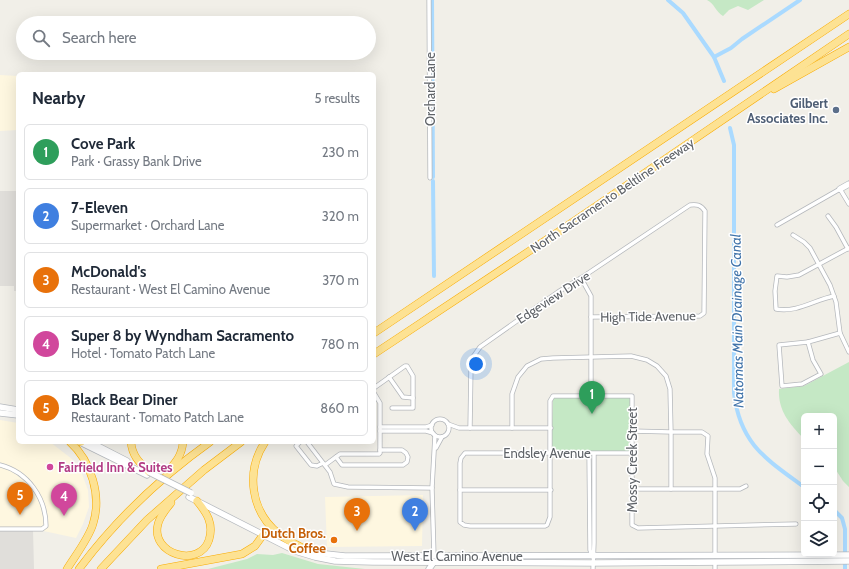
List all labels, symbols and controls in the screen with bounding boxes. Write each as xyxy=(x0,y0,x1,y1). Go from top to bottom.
search box xyxy=(16,16,376,60)
icon: search xyxy=(30,27,52,49)
text: Search here xyxy=(62,29,137,47)
street label: Orchard Lane xyxy=(422,52,438,126)
text: Nearby xyxy=(32,88,85,108)
text: 5 results xyxy=(314,90,360,106)
place label: Gilbert Associates Inc. xyxy=(747,95,829,126)
marker: Gilbert Associates Inc. xyxy=(831,105,841,115)
street label: North Sacramento Beltline Freeway xyxy=(527,134,697,256)
text: Cove Park xyxy=(71,135,135,153)
text: 1 xyxy=(44,144,48,160)
text: 230 m xyxy=(322,144,359,160)
text: Park · Grassy Bank Drive xyxy=(71,153,202,169)
text: 7-Eleven xyxy=(71,199,128,217)
text: 2 xyxy=(43,208,49,224)
text: 320 m xyxy=(322,208,359,224)
text: Supermarket · Orchard Lane xyxy=(71,217,224,233)
water label: Natomas Main Drainage Canal xyxy=(726,233,748,408)
text: McDonald's xyxy=(71,263,146,281)
street label: Edgeview Drive xyxy=(513,267,593,327)
text: 3 xyxy=(42,272,50,288)
text: 370 m xyxy=(322,272,359,288)
text: Restaurant · West El Camino Avenue xyxy=(71,281,270,297)
street label: High Tide Avenue xyxy=(600,307,696,325)
text: Super 8 by Wyndham Sacramento xyxy=(71,327,294,345)
text: 4 xyxy=(42,336,50,352)
text: 780 m xyxy=(321,336,359,352)
text: Hotel · Tomato Patch Lane xyxy=(71,345,215,361)
your location xyxy=(466,354,486,374)
pin: 1 xyxy=(579,381,605,414)
text: Black Bear Diner xyxy=(71,391,177,409)
text: 5 xyxy=(43,400,49,416)
text: 860 m xyxy=(320,400,359,416)
street label: Mossy Creek Street xyxy=(624,407,640,513)
text: Restaurant · Tomato Patch Lane xyxy=(71,409,244,425)
map controls xyxy=(801,413,837,557)
button: + xyxy=(801,413,837,449)
street label: Endsley Avenue xyxy=(503,445,591,461)
button: − xyxy=(801,449,837,485)
place label: Fairfield Inn & Suites xyxy=(58,459,173,475)
marker: Fairfield Inn & Suites xyxy=(45,462,55,472)
pin: 5 xyxy=(7,482,33,515)
pin: 4 xyxy=(51,483,77,516)
button: locate xyxy=(801,485,837,521)
pin: 3 xyxy=(344,498,370,531)
pin: 2 xyxy=(402,498,428,531)
button: layers xyxy=(801,521,837,557)
place label: Dutch Bros. Coffee xyxy=(261,525,326,556)
marker: Dutch Bros. Coffee xyxy=(329,535,339,545)
street label: West El Camino Avenue xyxy=(391,548,523,564)

